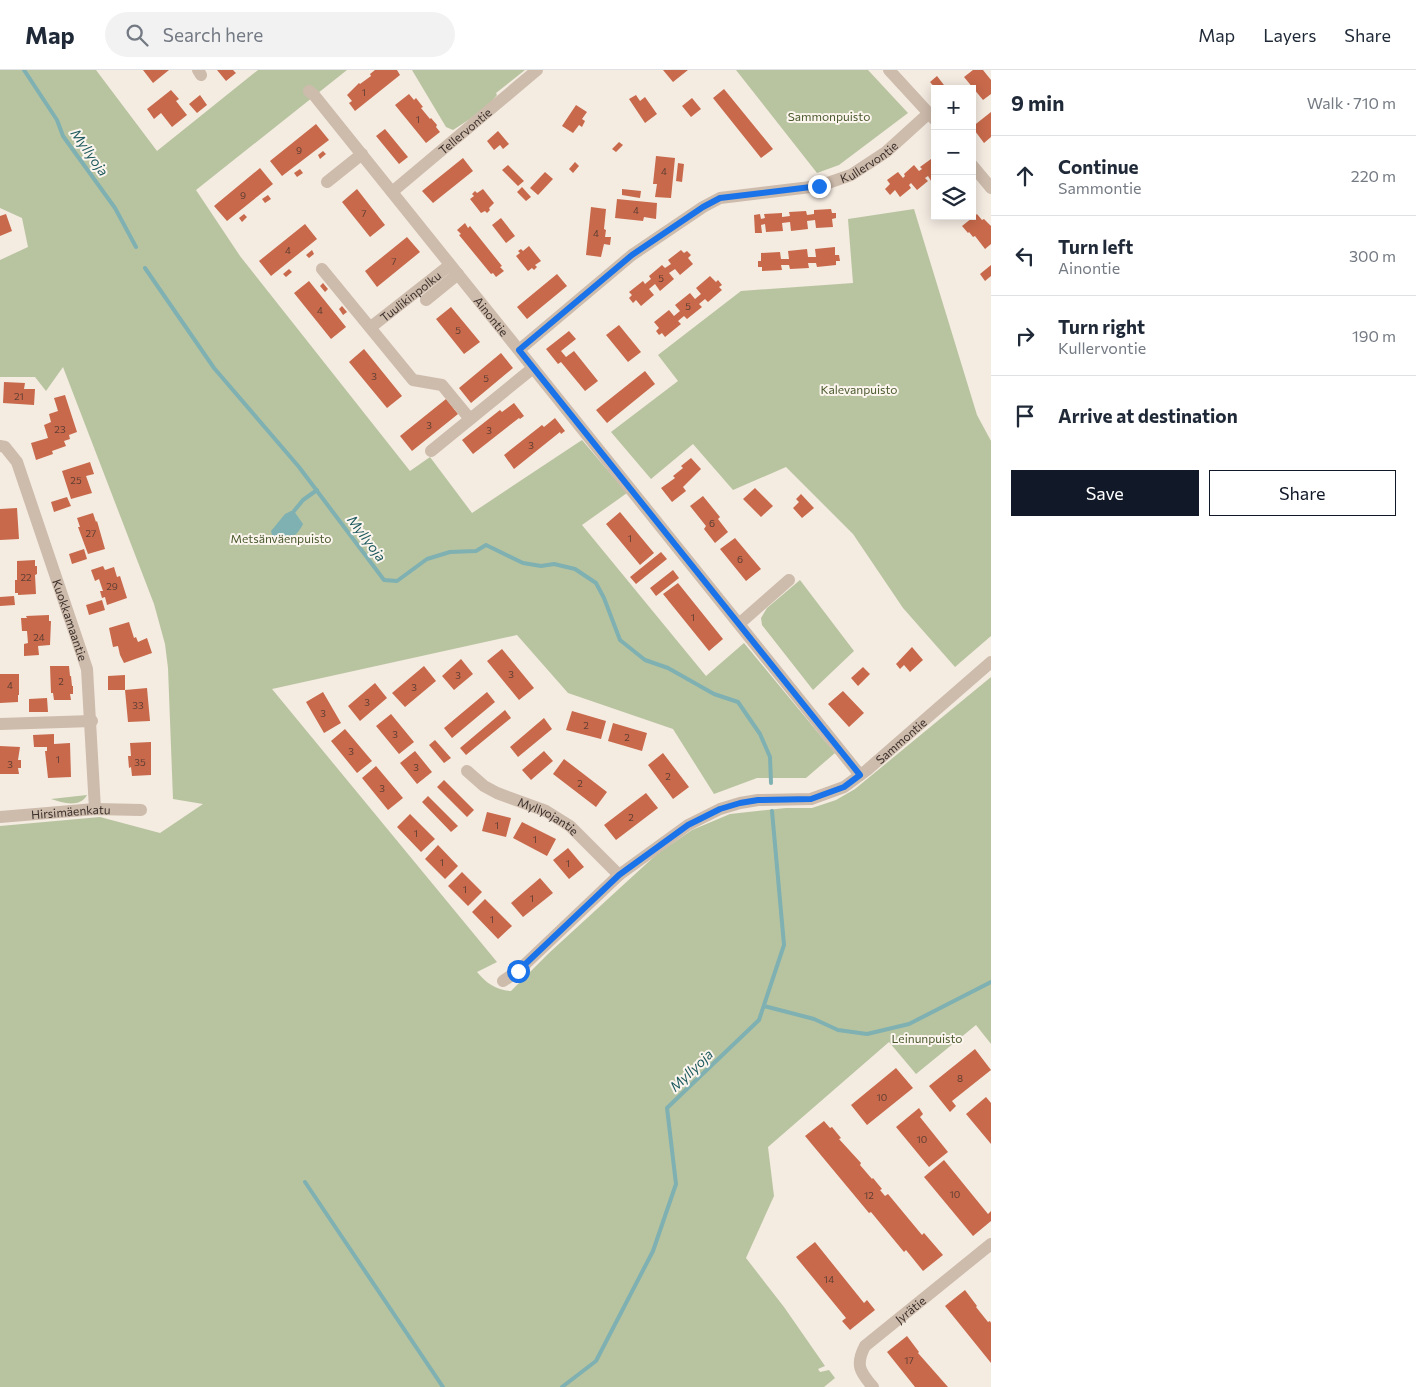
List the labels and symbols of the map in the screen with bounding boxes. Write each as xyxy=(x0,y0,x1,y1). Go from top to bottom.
house number: 1 xyxy=(362,86,366,98)
street label: Tellervontie xyxy=(435,105,494,157)
park label: Sammonpuisto xyxy=(788,109,870,123)
house number: 1 xyxy=(416,113,420,125)
water label: Myllyoja xyxy=(68,125,112,179)
street label: Kullervontie xyxy=(838,138,900,185)
house number: 9 xyxy=(296,144,302,156)
house number: 4 xyxy=(661,165,667,177)
route end xyxy=(808,175,831,198)
house number: 9 xyxy=(240,189,246,201)
house number: 4 xyxy=(633,204,639,216)
house number: 7 xyxy=(361,207,367,219)
house number: 4 xyxy=(593,227,599,239)
house number: 4 xyxy=(285,244,291,256)
house number: 7 xyxy=(391,255,397,267)
street label: Tuulikinpolku xyxy=(377,268,443,324)
house number: 5 xyxy=(658,272,664,284)
street label: Ainontie xyxy=(471,294,512,339)
house number: 5 xyxy=(685,300,691,312)
house number: 4 xyxy=(317,304,323,316)
house number: 5 xyxy=(455,324,461,336)
house number: 3 xyxy=(371,370,377,382)
house number: 5 xyxy=(483,372,489,384)
park label: Kalevanpuisto xyxy=(820,382,898,396)
house number: 21 xyxy=(14,390,24,402)
house number: 3 xyxy=(426,419,432,431)
house number: 23 xyxy=(54,423,66,435)
house number: 3 xyxy=(486,424,492,436)
house number: 3 xyxy=(528,439,534,451)
house number: 25 xyxy=(70,474,82,486)
water label: Myllyoja xyxy=(344,511,390,565)
house number: 6 xyxy=(709,517,715,529)
house number: 27 xyxy=(86,527,96,539)
park label: Metsänväenpuisto xyxy=(231,531,331,545)
house number: 1 xyxy=(628,532,632,544)
house number: 6 xyxy=(737,553,743,565)
house number: 22 xyxy=(20,571,32,583)
street label: Kuokkamaantie xyxy=(50,577,91,663)
house number: 29 xyxy=(106,580,118,592)
house number: 1 xyxy=(691,611,695,623)
house number: 24 xyxy=(33,631,45,643)
house number: 3 xyxy=(508,668,514,680)
house number: 3 xyxy=(455,669,461,681)
house number: 2 xyxy=(58,675,64,687)
house number: 4 xyxy=(7,679,13,691)
house number: 3 xyxy=(411,681,417,693)
house number: 3 xyxy=(364,696,370,708)
house number: 33 xyxy=(132,699,144,711)
house number: 3 xyxy=(320,707,326,719)
street label: Sammontie xyxy=(873,715,929,766)
house number: 2 xyxy=(583,719,589,731)
house number: 3 xyxy=(392,728,398,740)
house number: 2 xyxy=(624,731,630,743)
house number: 3 xyxy=(348,745,354,757)
house number: 1 xyxy=(56,753,60,765)
house number: 35 xyxy=(134,756,146,768)
house number: 3 xyxy=(7,758,13,770)
house number: 3 xyxy=(413,761,419,773)
house number: 2 xyxy=(665,770,671,782)
house number: 2 xyxy=(577,777,583,789)
house number: 3 xyxy=(379,782,385,794)
street label: Myllyojantie xyxy=(516,794,582,838)
street label: Hirsimäenkatu xyxy=(30,802,111,821)
house number: 2 xyxy=(628,811,634,823)
house number: 1 xyxy=(495,819,499,831)
house number: 1 xyxy=(414,827,418,839)
house number: 1 xyxy=(533,833,537,845)
house number: 1 xyxy=(440,856,444,868)
house number: 1 xyxy=(566,857,570,869)
house number: 1 xyxy=(463,883,467,895)
house number: 1 xyxy=(530,892,534,904)
house number: 1 xyxy=(490,913,494,925)
route start xyxy=(507,960,530,983)
park label: Leinunpuisto xyxy=(891,1031,963,1045)
water label: Myllyoja xyxy=(666,1045,716,1095)
house number: 8 xyxy=(957,1072,963,1084)
house number: 10 xyxy=(877,1091,887,1103)
house number: 10 xyxy=(917,1133,927,1145)
house number: 10 xyxy=(950,1188,960,1200)
house number: 12 xyxy=(864,1189,874,1201)
house number: 14 xyxy=(824,1273,834,1285)
street label: Jyrätie xyxy=(892,1293,928,1327)
house number: 17 xyxy=(904,1354,914,1366)

